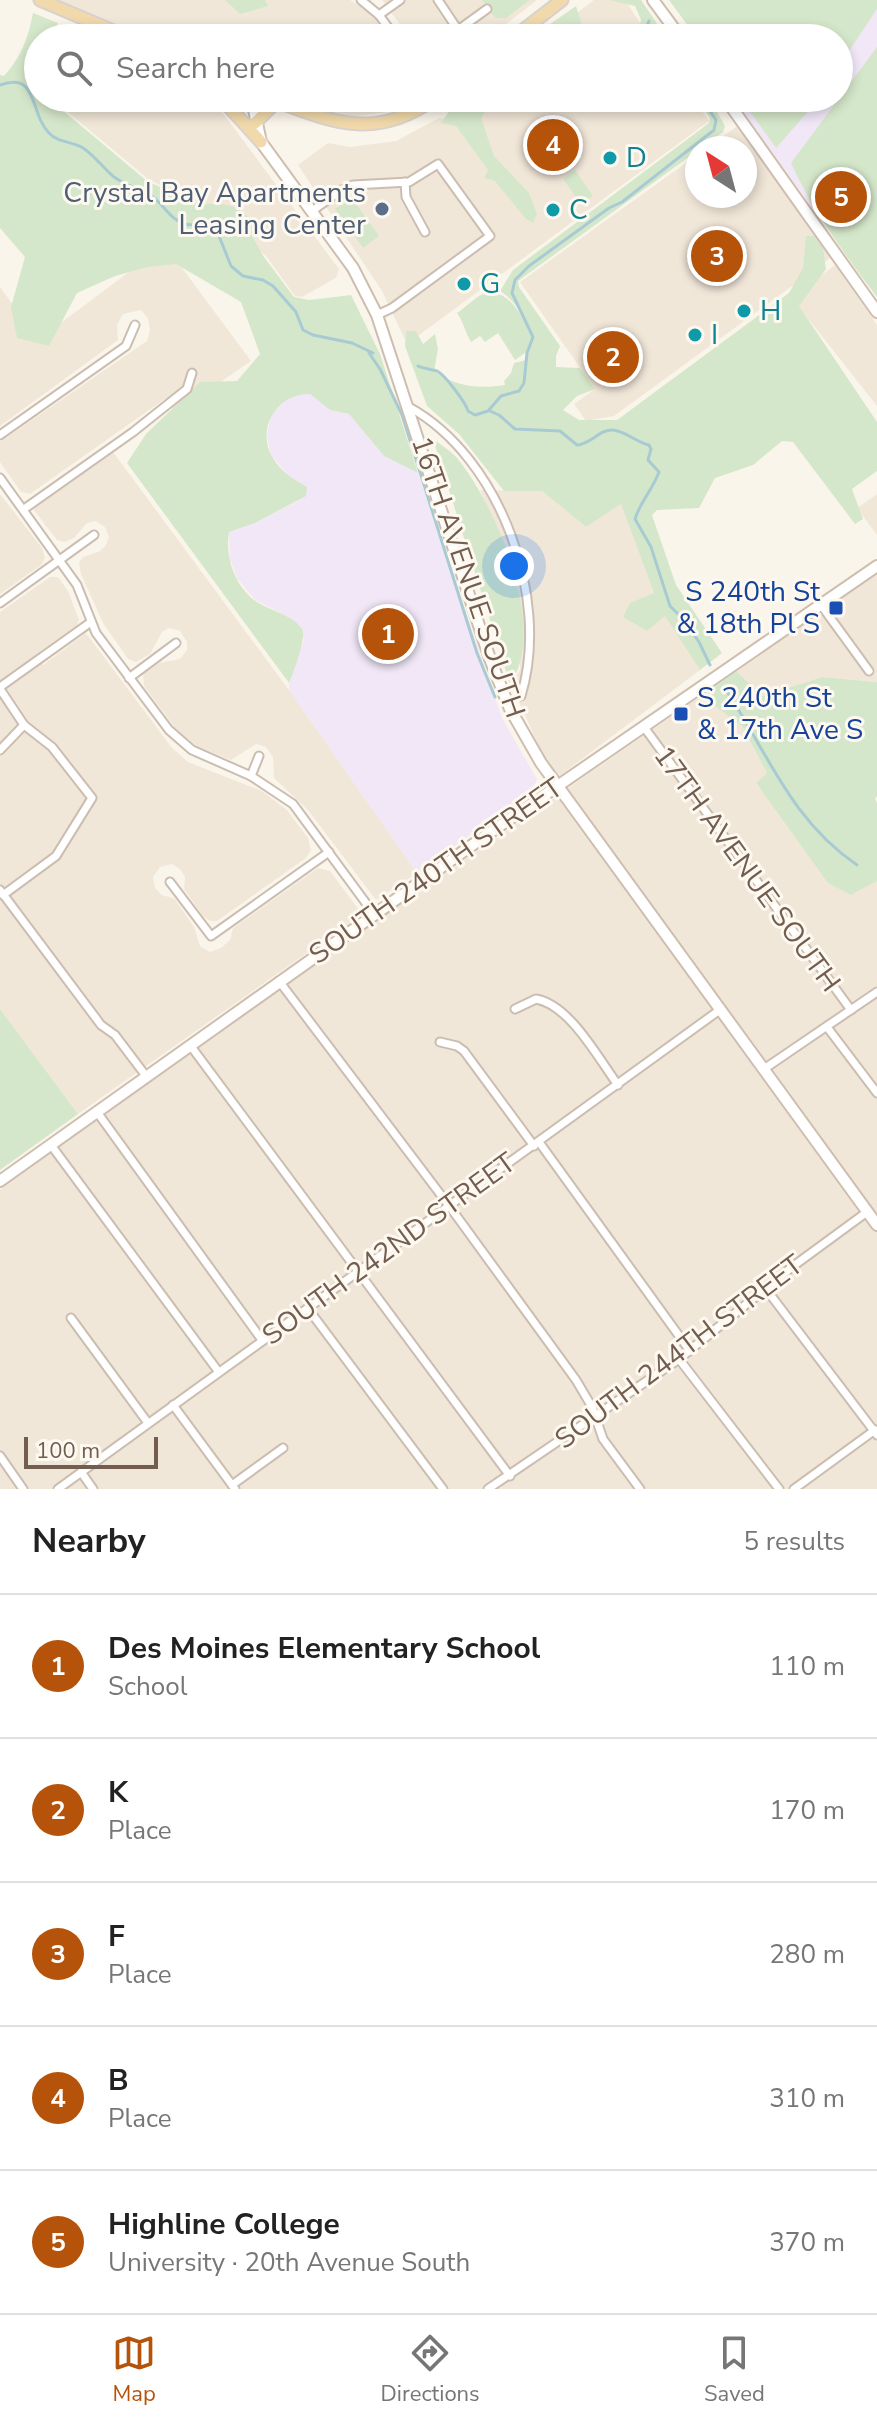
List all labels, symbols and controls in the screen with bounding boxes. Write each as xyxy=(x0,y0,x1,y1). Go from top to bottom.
search box xyxy=(24,24,853,112)
icon: search xyxy=(52,46,96,90)
text: Search here xyxy=(116,48,275,89)
pin: 4 xyxy=(527,115,579,175)
north arrow xyxy=(685,136,757,208)
place label: D xyxy=(626,139,647,177)
marker: D xyxy=(601,149,619,167)
pin: 5 xyxy=(815,167,867,227)
place label: Crystal Bay Apartments Leasing Center xyxy=(63,174,366,244)
place label: C xyxy=(569,191,588,229)
marker: Crystal Bay Apartments Leasing Center xyxy=(373,200,391,218)
marker: C xyxy=(544,201,562,219)
pin: 3 xyxy=(691,226,743,286)
place label: G xyxy=(480,265,500,303)
marker: G xyxy=(455,275,473,293)
place label: H xyxy=(760,292,781,330)
marker: H xyxy=(735,302,753,320)
place label: I xyxy=(711,316,718,354)
marker: I xyxy=(686,326,704,344)
pin: 2 xyxy=(587,327,639,387)
street label: 16TH AVENUE SOUTH xyxy=(402,431,534,723)
your location xyxy=(494,546,534,586)
place label: S 240th St & 18th Pl S xyxy=(676,573,820,643)
marker: S 240th St & 18th Pl S xyxy=(827,599,845,617)
pin: 1 xyxy=(362,604,414,664)
place label: S 240th St & 17th Ave S xyxy=(697,679,863,749)
marker: S 240th St & 17th Ave S xyxy=(672,705,690,723)
street label: 17TH AVENUE SOUTH xyxy=(645,738,849,1000)
street label: SOUTH 240TH STREET xyxy=(302,769,571,973)
street label: SOUTH 242ND STREET xyxy=(254,1144,524,1354)
street label: SOUTH 244TH STREET xyxy=(547,1246,811,1458)
scale bar xyxy=(24,1433,158,1469)
text: 100 m xyxy=(36,1436,100,1466)
text: Nearby xyxy=(32,1518,146,1564)
text: 5 results xyxy=(744,1524,845,1559)
text: Des Moines Elementary School xyxy=(108,1628,540,1669)
text: 1 xyxy=(50,1649,66,1684)
text: 110 m xyxy=(769,1649,845,1684)
text: School xyxy=(108,1669,187,1704)
text: K xyxy=(108,1772,128,1813)
text: 2 xyxy=(50,1793,66,1828)
text: 170 m xyxy=(769,1793,845,1828)
text: Place xyxy=(108,1813,172,1848)
text: F xyxy=(108,1916,125,1957)
text: 3 xyxy=(50,1937,66,1972)
text: 280 m xyxy=(769,1937,845,1972)
text: Place xyxy=(108,1957,172,1992)
text: B xyxy=(108,2060,129,2101)
text: 4 xyxy=(50,2081,66,2116)
text: 310 m xyxy=(769,2081,845,2116)
text: Place xyxy=(108,2101,172,2136)
text: Highline College xyxy=(108,2204,340,2245)
text: 5 xyxy=(50,2225,66,2260)
text: 370 m xyxy=(769,2225,845,2260)
text: University · 20th Avenue South xyxy=(108,2245,470,2280)
tab: Map xyxy=(112,2331,156,2409)
tab: Directions xyxy=(381,2331,480,2409)
tab: Saved xyxy=(704,2331,765,2409)

